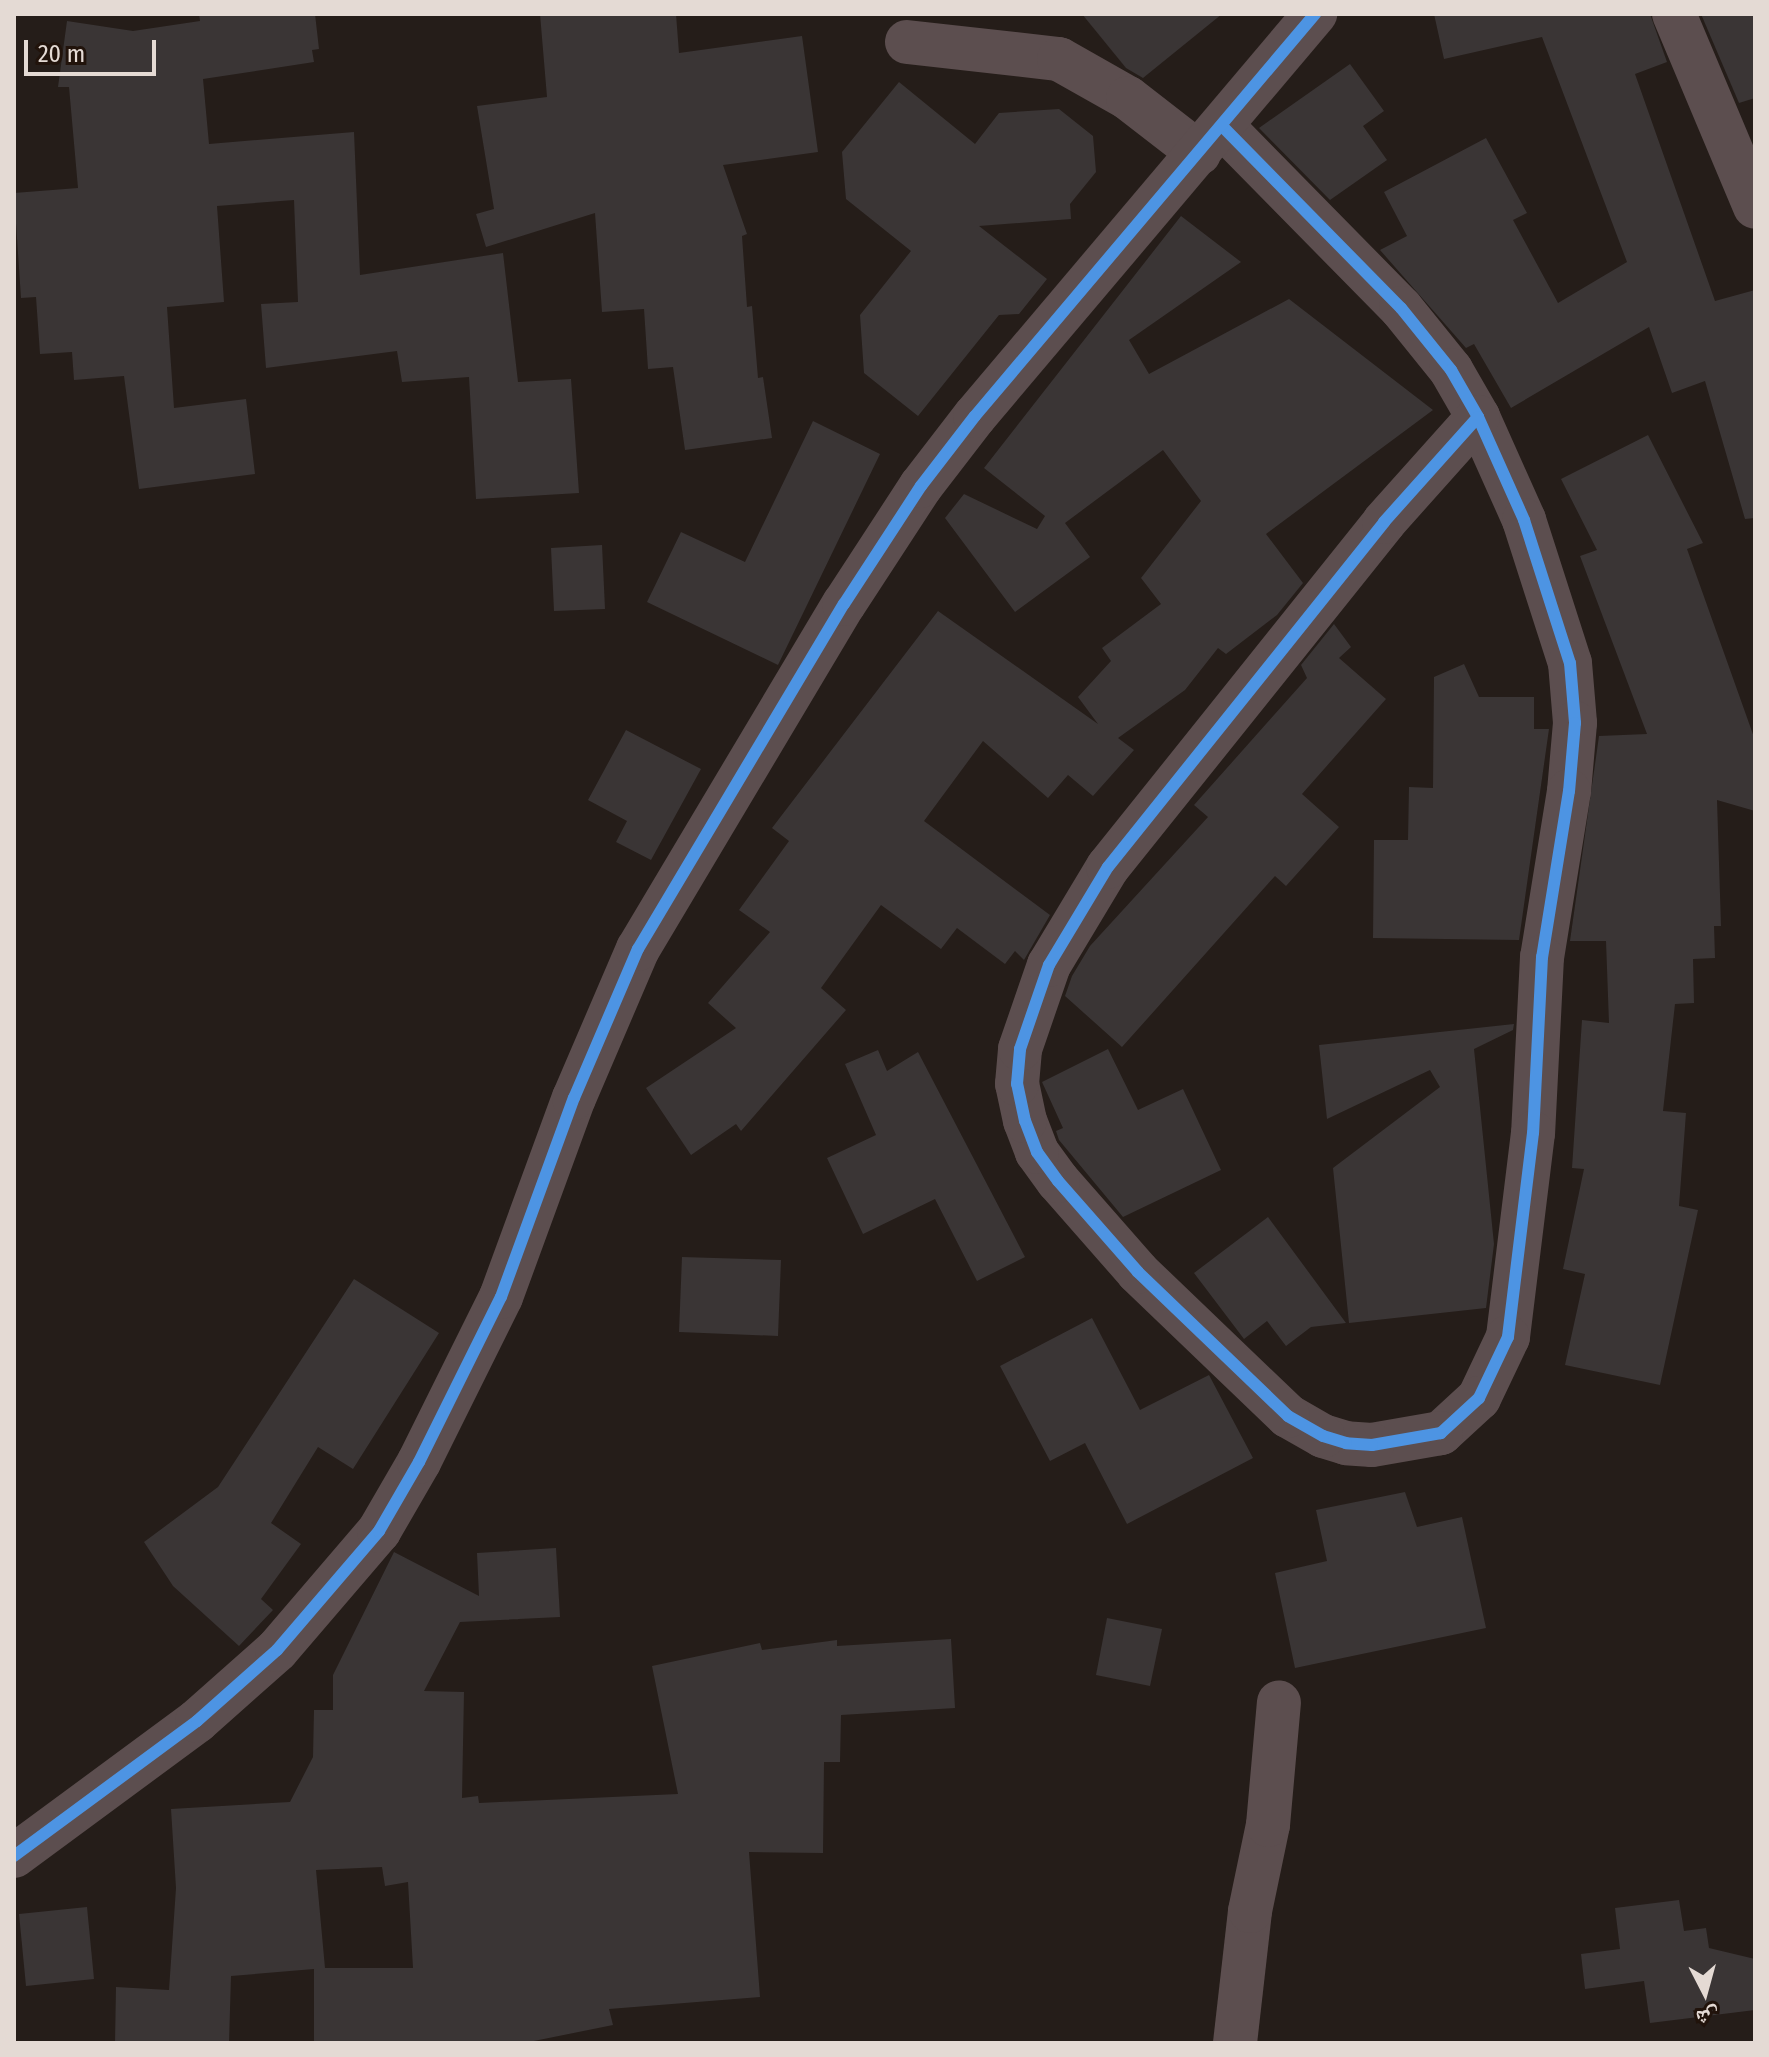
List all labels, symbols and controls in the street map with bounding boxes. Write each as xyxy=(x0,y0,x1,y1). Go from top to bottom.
scale bar xyxy=(28,24,160,74)
text: 20 m xyxy=(38,40,85,68)
north arrow xyxy=(1665,1953,1745,2033)
text: ش xyxy=(1695,2003,1721,2032)

